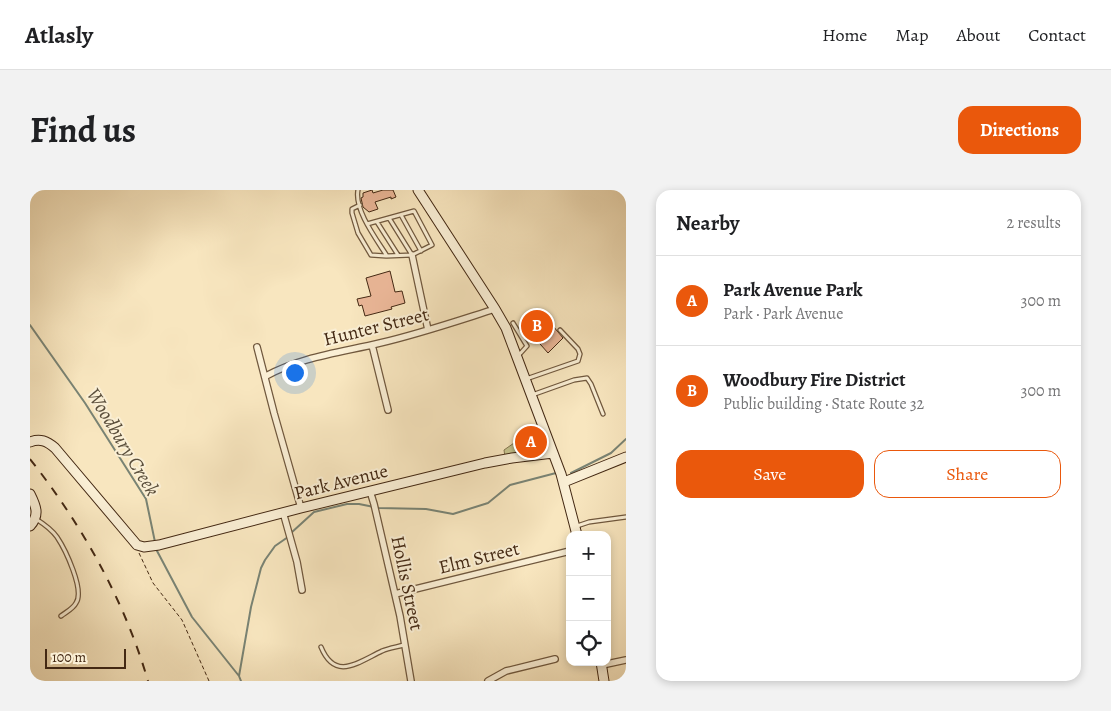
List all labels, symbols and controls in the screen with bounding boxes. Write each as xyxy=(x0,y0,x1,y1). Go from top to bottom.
text: Atlasly xyxy=(25,19,93,51)
text: Home xyxy=(822,23,867,47)
text: Map xyxy=(895,23,928,47)
text: About xyxy=(956,23,1000,47)
text: Contact xyxy=(1028,23,1086,47)
text: Find us xyxy=(30,106,136,154)
button: Directions xyxy=(958,106,1081,154)
text: Nearby xyxy=(676,209,739,237)
text: 2 results xyxy=(1006,212,1061,234)
text: Park Avenue Park xyxy=(723,277,863,303)
text: A xyxy=(687,290,697,312)
text: 300 m xyxy=(1021,290,1061,312)
street label: Hunter Street xyxy=(321,301,431,353)
text: Park · Park Avenue xyxy=(723,303,843,325)
pin: B xyxy=(521,307,553,345)
your location xyxy=(282,360,308,386)
text: Woodbury Fire District xyxy=(723,367,906,393)
text: B xyxy=(687,380,697,402)
text: 300 m xyxy=(1021,380,1061,402)
water label: Woodbury Creek xyxy=(80,383,166,501)
text: Public building · State Route 32 xyxy=(723,393,924,415)
pin: A xyxy=(515,423,547,461)
button: Save xyxy=(676,450,864,498)
button: Share xyxy=(874,450,1061,498)
street label: Park Avenue xyxy=(291,458,391,506)
map controls xyxy=(566,531,611,666)
button: + xyxy=(566,531,611,576)
street label: Hollis Street xyxy=(384,533,430,633)
street label: Elm Street xyxy=(436,535,522,581)
button: − xyxy=(566,576,611,621)
button: locate xyxy=(566,621,611,666)
scale bar xyxy=(45,646,126,669)
text: 100 m xyxy=(52,648,86,667)

